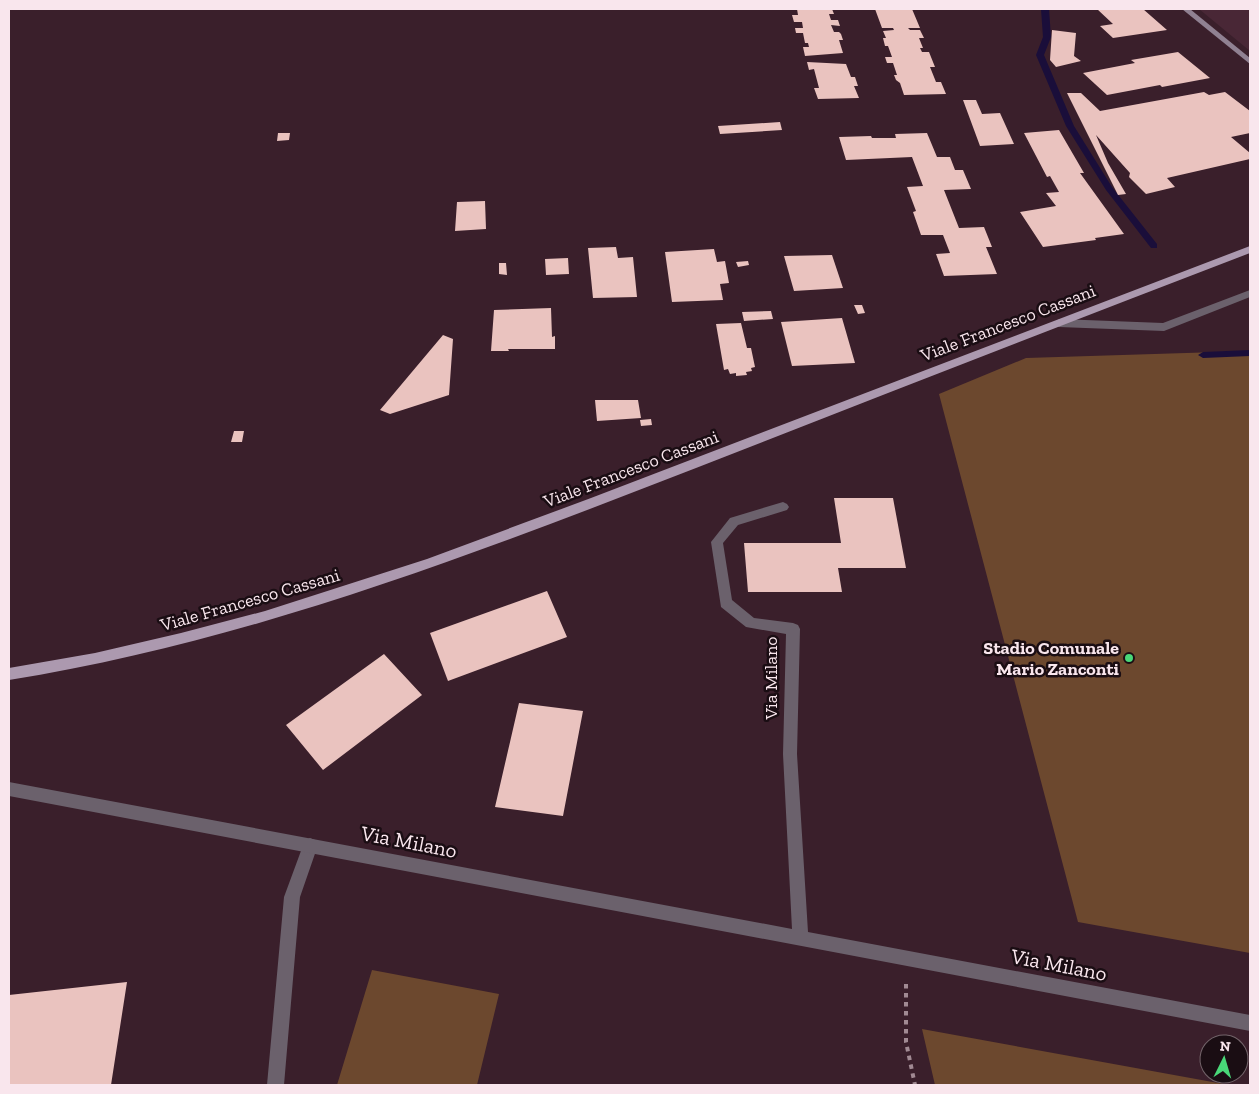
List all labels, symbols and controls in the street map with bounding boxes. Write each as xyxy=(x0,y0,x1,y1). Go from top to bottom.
street label: Viale Francesco Cassani xyxy=(917,280,1098,367)
street label: Viale Francesco Cassani xyxy=(540,426,721,513)
street label: Viale Francesco Cassani xyxy=(157,564,342,636)
street label: Via Milano xyxy=(760,636,782,721)
place label: Stadio Comunale Mario Zanconti xyxy=(983,637,1120,680)
marker: Stadio Comunale Mario Zanconti xyxy=(1123,652,1135,664)
street label: Via Milano xyxy=(358,820,459,863)
street label: Via Milano xyxy=(1008,943,1109,986)
north arrow xyxy=(1199,1034,1249,1084)
text: N xyxy=(1219,1038,1231,1056)

